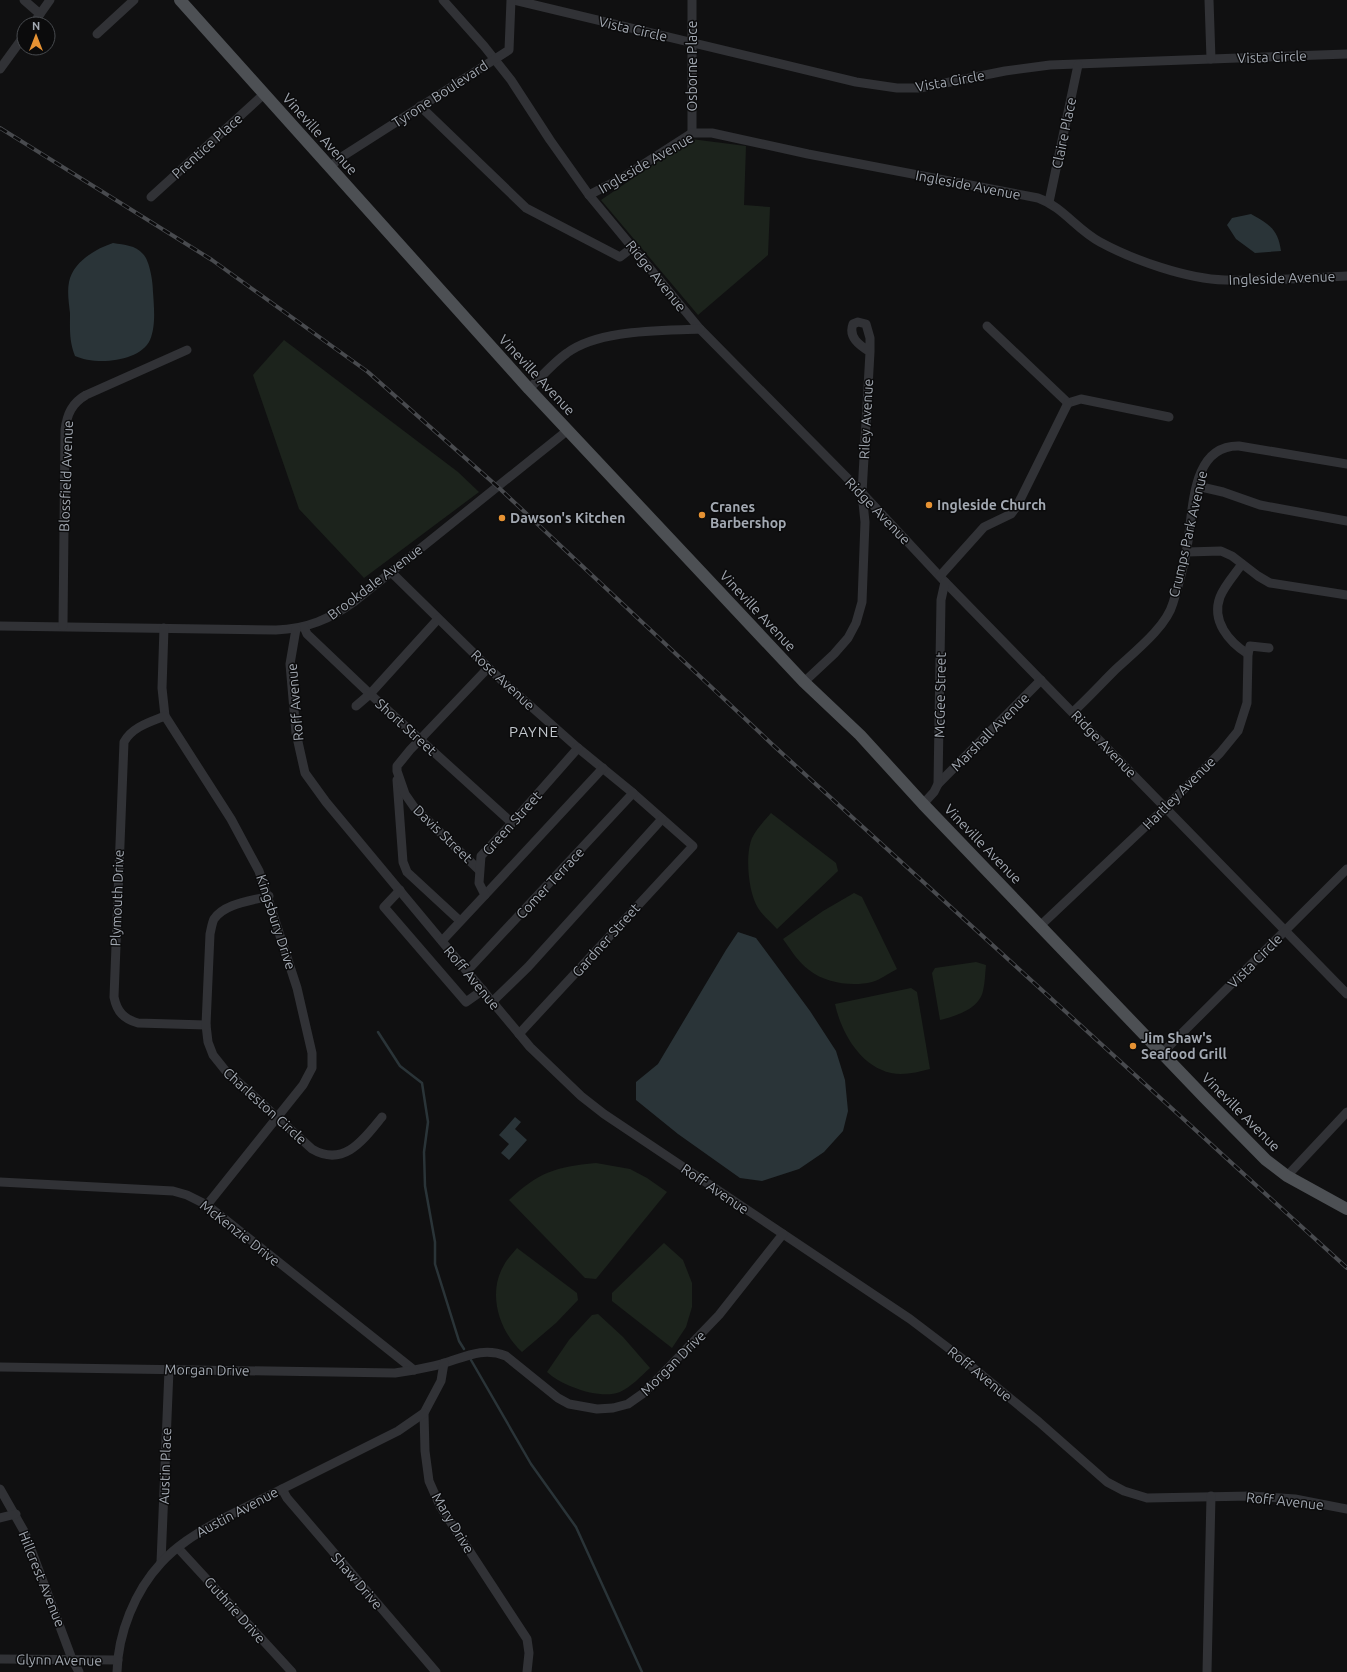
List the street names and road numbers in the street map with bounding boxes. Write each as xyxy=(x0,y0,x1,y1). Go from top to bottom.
street label: Vista Circle xyxy=(597,13,669,45)
street label: Osborne Place xyxy=(684,20,700,112)
street label: Vista Circle xyxy=(1237,48,1307,66)
street label: Tyrone Boulevard xyxy=(389,57,491,131)
street label: Vista Circle xyxy=(914,67,986,95)
street label: Vineville Avenue xyxy=(279,90,361,178)
street label: Claire Place xyxy=(1049,96,1079,170)
street label: Prentice Place xyxy=(169,110,245,182)
street label: Ingleside Avenue xyxy=(596,129,696,197)
street label: Ingleside Avenue xyxy=(914,167,1022,203)
street label: Ridge Avenue xyxy=(623,237,689,315)
street label: Ingleside Avenue xyxy=(1228,268,1336,288)
street label: Vineville Avenue xyxy=(496,331,578,419)
street label: Riley Avenue xyxy=(856,378,876,460)
street label: Blossfield Avenue xyxy=(56,420,76,532)
street label: Crumps Park Avenue xyxy=(1166,469,1210,599)
street label: Ridge Avenue xyxy=(842,474,914,548)
street label: Brookdale Avenue xyxy=(324,541,426,623)
street label: Vineville Avenue xyxy=(717,567,799,655)
street label: Rose Avenue xyxy=(468,647,538,713)
street label: McGee Street xyxy=(931,652,949,738)
street label: Roff Avenue xyxy=(284,662,306,742)
street label: Marshall Avenue xyxy=(948,690,1032,774)
street label: Short Street xyxy=(372,695,440,759)
street label: Ridge Avenue xyxy=(1068,707,1140,781)
street label: Hartley Avenue xyxy=(1139,753,1219,833)
street label: Green Street xyxy=(479,787,545,858)
street label: Vineville Avenue xyxy=(941,801,1025,887)
street label: Davis Street xyxy=(410,802,476,866)
street label: Comer Terrace xyxy=(513,844,587,922)
street label: Plymouth Drive xyxy=(107,849,127,947)
street label: Kingsbury Drive xyxy=(253,872,299,972)
street label: Gardner Street xyxy=(569,900,643,980)
street label: Vista Circle xyxy=(1225,931,1285,991)
street label: Roff Avenue xyxy=(441,943,503,1013)
street label: Charleston Circle xyxy=(220,1064,310,1148)
street label: Vineville Avenue xyxy=(1199,1070,1283,1154)
street label: Roff Avenue xyxy=(678,1161,752,1217)
street label: McKenzie Drive xyxy=(197,1197,283,1269)
street label: Morgan Drive xyxy=(637,1327,709,1399)
street label: Roff Avenue xyxy=(945,1343,1015,1405)
street label: Morgan Drive xyxy=(164,1361,250,1379)
street label: Austin Place xyxy=(156,1427,174,1505)
street label: Austin Avenue xyxy=(193,1484,281,1540)
street label: Roff Avenue xyxy=(1245,1489,1325,1513)
street label: Mary Drive xyxy=(429,1490,477,1556)
street label: Hillcrest Avenue xyxy=(15,1529,69,1629)
street label: Shaw Drive xyxy=(328,1549,386,1613)
street label: Guthrie Drive xyxy=(201,1574,269,1646)
street label: Glynn Avenue xyxy=(16,1651,102,1669)

